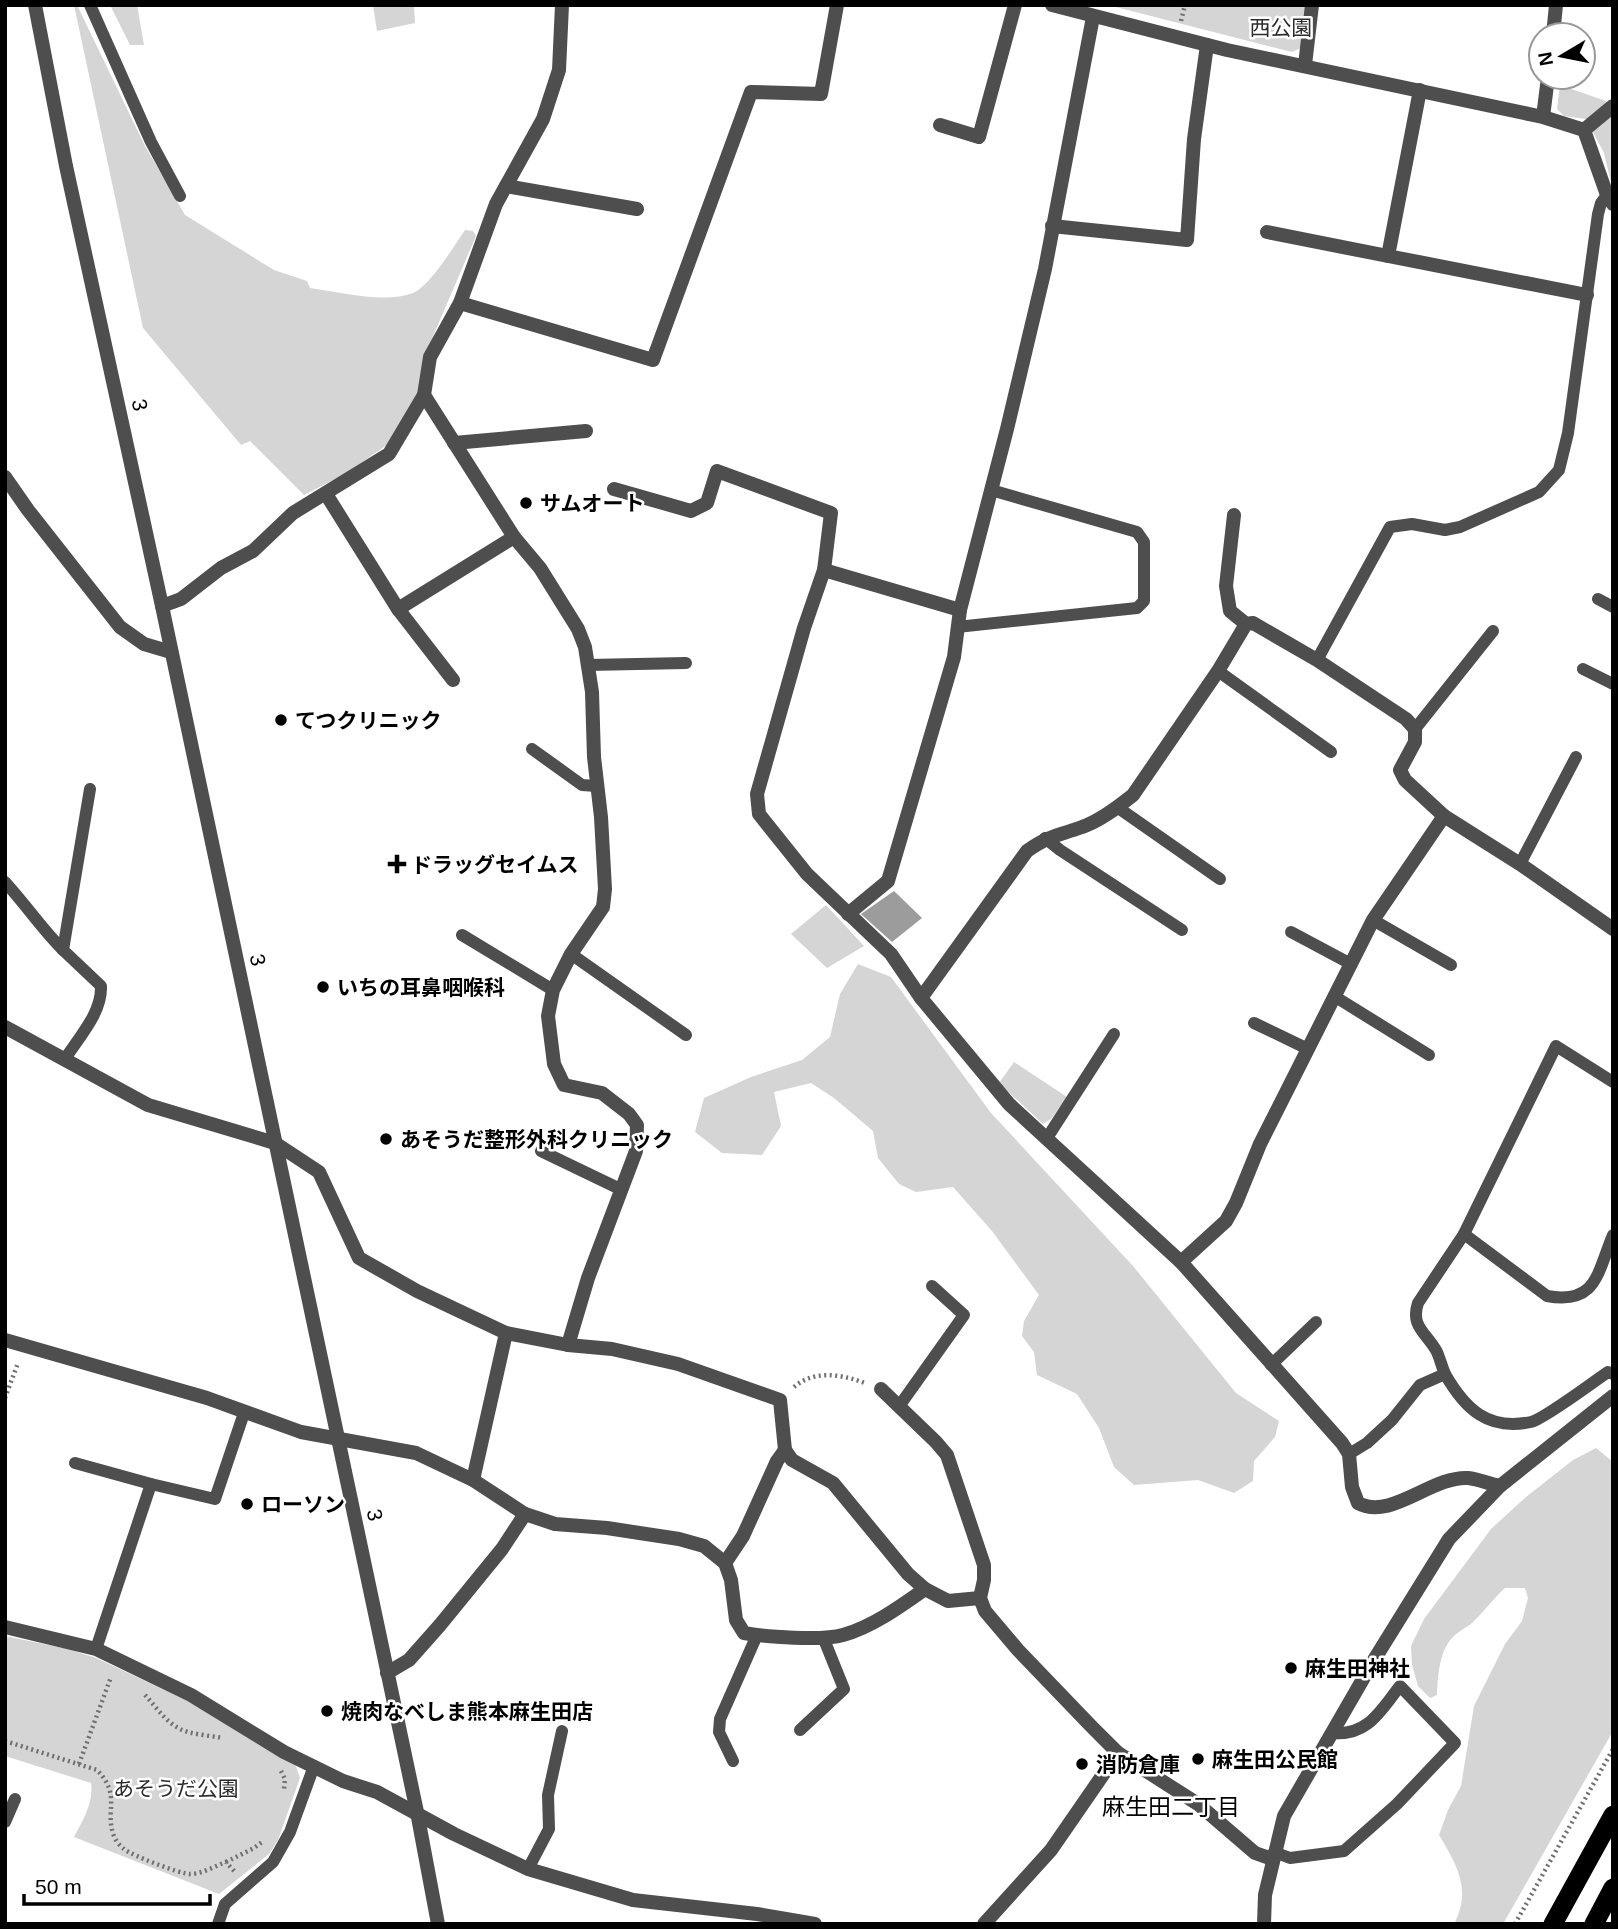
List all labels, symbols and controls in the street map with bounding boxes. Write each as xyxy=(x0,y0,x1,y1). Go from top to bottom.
park label: 西公園 xyxy=(1250,16,1313,39)
north arrow xyxy=(1527,21,1597,91)
text: N xyxy=(1534,50,1557,67)
street label: 3 xyxy=(128,397,152,413)
place label: サムオート xyxy=(540,492,645,515)
marker: サムオート xyxy=(518,495,534,511)
place label: てつクリニック xyxy=(295,709,442,732)
marker: てつクリニック xyxy=(273,712,289,728)
place label: ドラッグセイムス xyxy=(411,853,579,876)
marker: ドラッグセイムス xyxy=(389,856,405,872)
street label: 3 xyxy=(246,952,270,968)
place label: いちの耳鼻咽喉科 xyxy=(337,976,505,999)
marker: いちの耳鼻咽喉科 xyxy=(315,979,331,995)
place label: あそうだ整形外科クリニック xyxy=(400,1128,673,1151)
marker: あそうだ整形外科クリニック xyxy=(378,1131,394,1147)
place label: ローソン xyxy=(261,1493,345,1516)
marker: ローソン xyxy=(239,1496,255,1512)
street label: 3 xyxy=(363,1507,387,1523)
place label: 麻生田神社 xyxy=(1305,1657,1410,1680)
marker: 麻生田神社 xyxy=(1283,1660,1299,1676)
place label: 焼肉なべしま熊本麻生田店 xyxy=(341,1700,593,1723)
marker: 焼肉なべしま熊本麻生田店 xyxy=(319,1703,335,1719)
place label: 麻生田公民館 xyxy=(1212,1748,1338,1771)
marker: 麻生田公民館 xyxy=(1190,1751,1206,1767)
place label: 消防倉庫 xyxy=(1096,1753,1180,1776)
marker: 消防倉庫 xyxy=(1074,1756,1090,1772)
park label: あそうだ公園 xyxy=(113,1777,239,1800)
district label: 麻生田二丁目 xyxy=(1102,1794,1240,1820)
scale bar xyxy=(24,1862,210,1906)
text: 50 m xyxy=(35,1875,82,1898)

